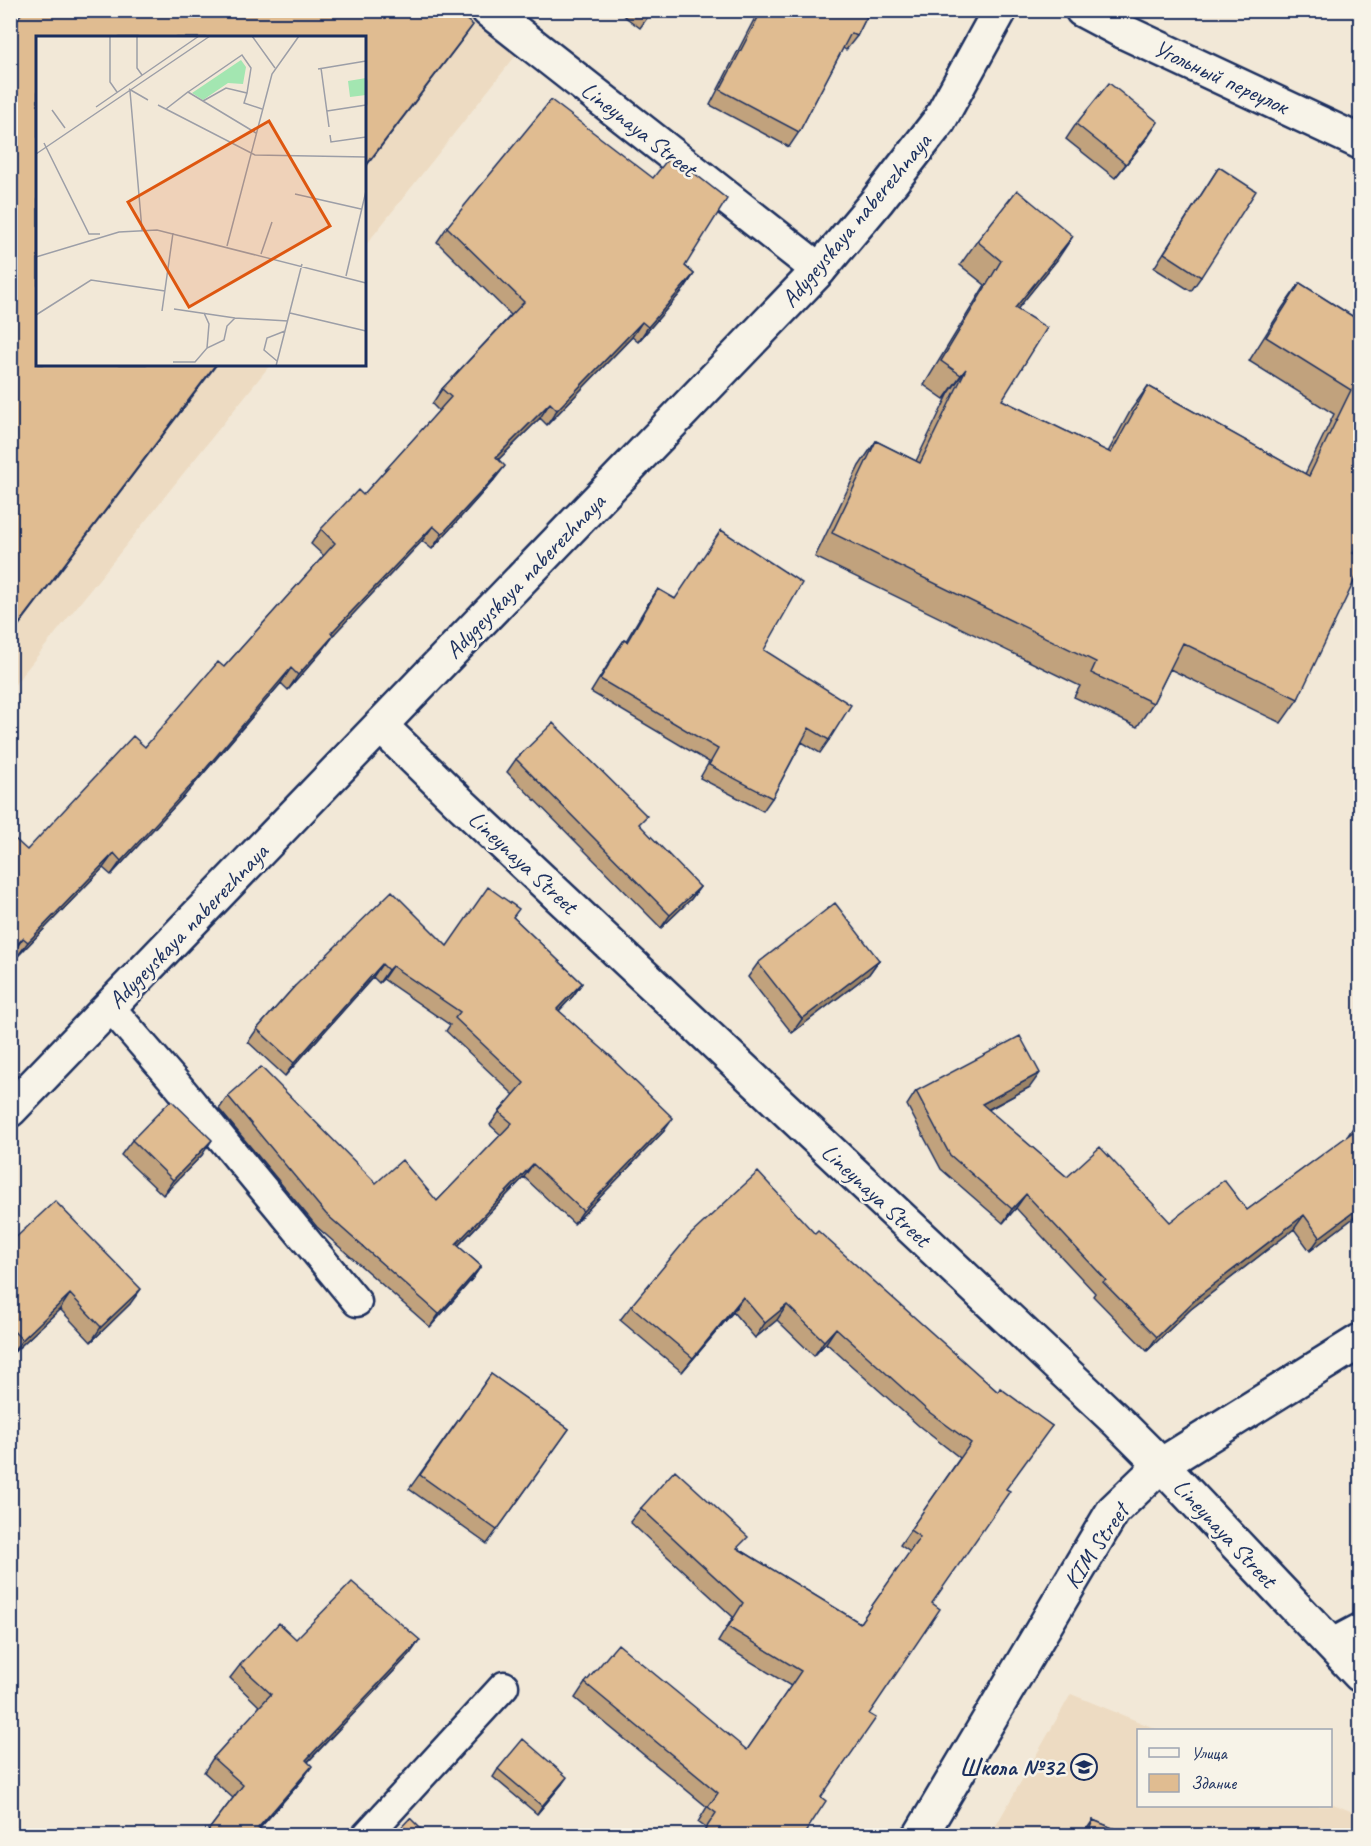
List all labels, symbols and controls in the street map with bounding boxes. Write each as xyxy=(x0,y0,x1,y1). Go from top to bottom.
street label: Угольный переулок xyxy=(1149,33,1295,122)
inset map xyxy=(36,36,366,366)
street label: Lineynaya Street xyxy=(575,75,704,185)
street label: Adygeyskaya naberezhnaya xyxy=(774,126,938,313)
street label: Adygeyskaya naberezhnaya xyxy=(438,486,612,665)
street label: Lineynaya Street xyxy=(462,804,585,922)
street label: Adygeyskaya naberezhnaya xyxy=(101,836,275,1015)
street label: Lineynaya Street xyxy=(815,1137,938,1255)
street label: Lineynaya Street xyxy=(1167,1472,1285,1595)
street label: KIM Street xyxy=(1057,1495,1137,1594)
legend xyxy=(1137,1729,1332,1807)
text: Улица xyxy=(1191,1742,1228,1764)
place label: Школа №32 xyxy=(960,1752,1066,1782)
school or university icon: Школа №32 xyxy=(1069,1752,1099,1782)
text: Здание xyxy=(1191,1772,1237,1794)

